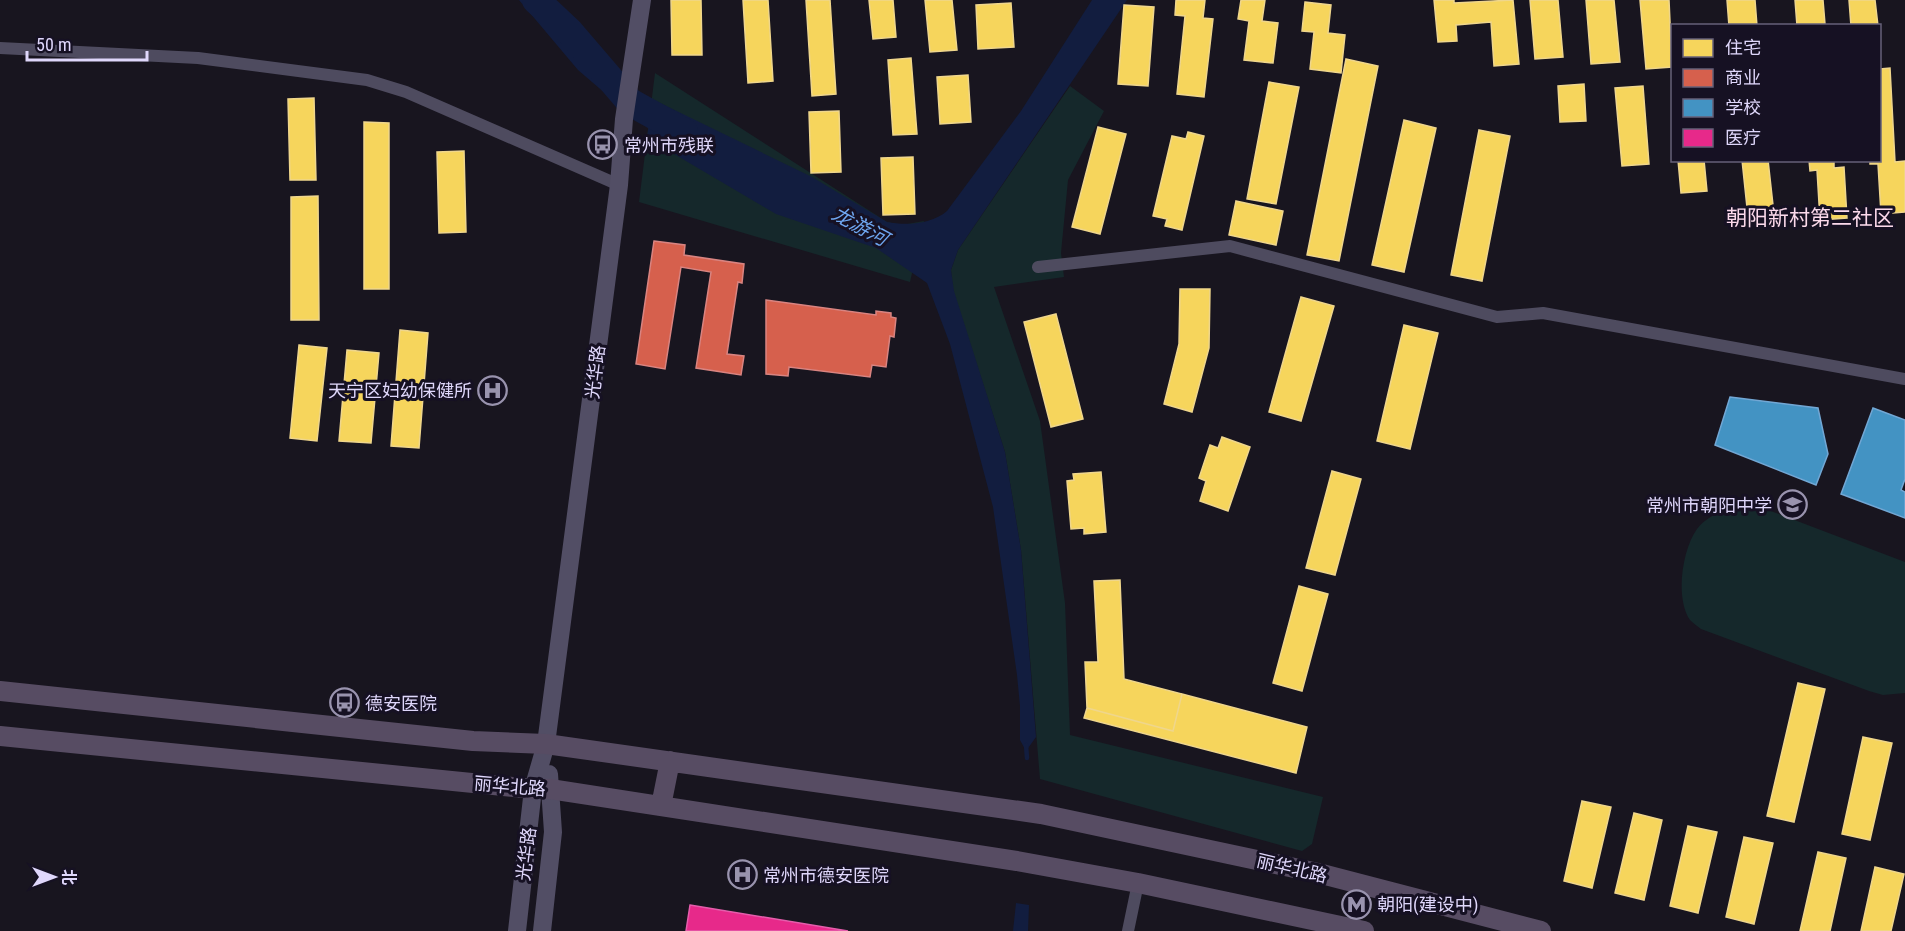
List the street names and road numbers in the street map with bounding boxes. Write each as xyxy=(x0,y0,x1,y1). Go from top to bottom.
street label: 光华路 xyxy=(581,344,609,400)
street label: 丽华北路 xyxy=(473,772,547,800)
street label: 光华路 xyxy=(512,826,540,882)
street label: 丽华北路 xyxy=(1255,850,1329,886)

